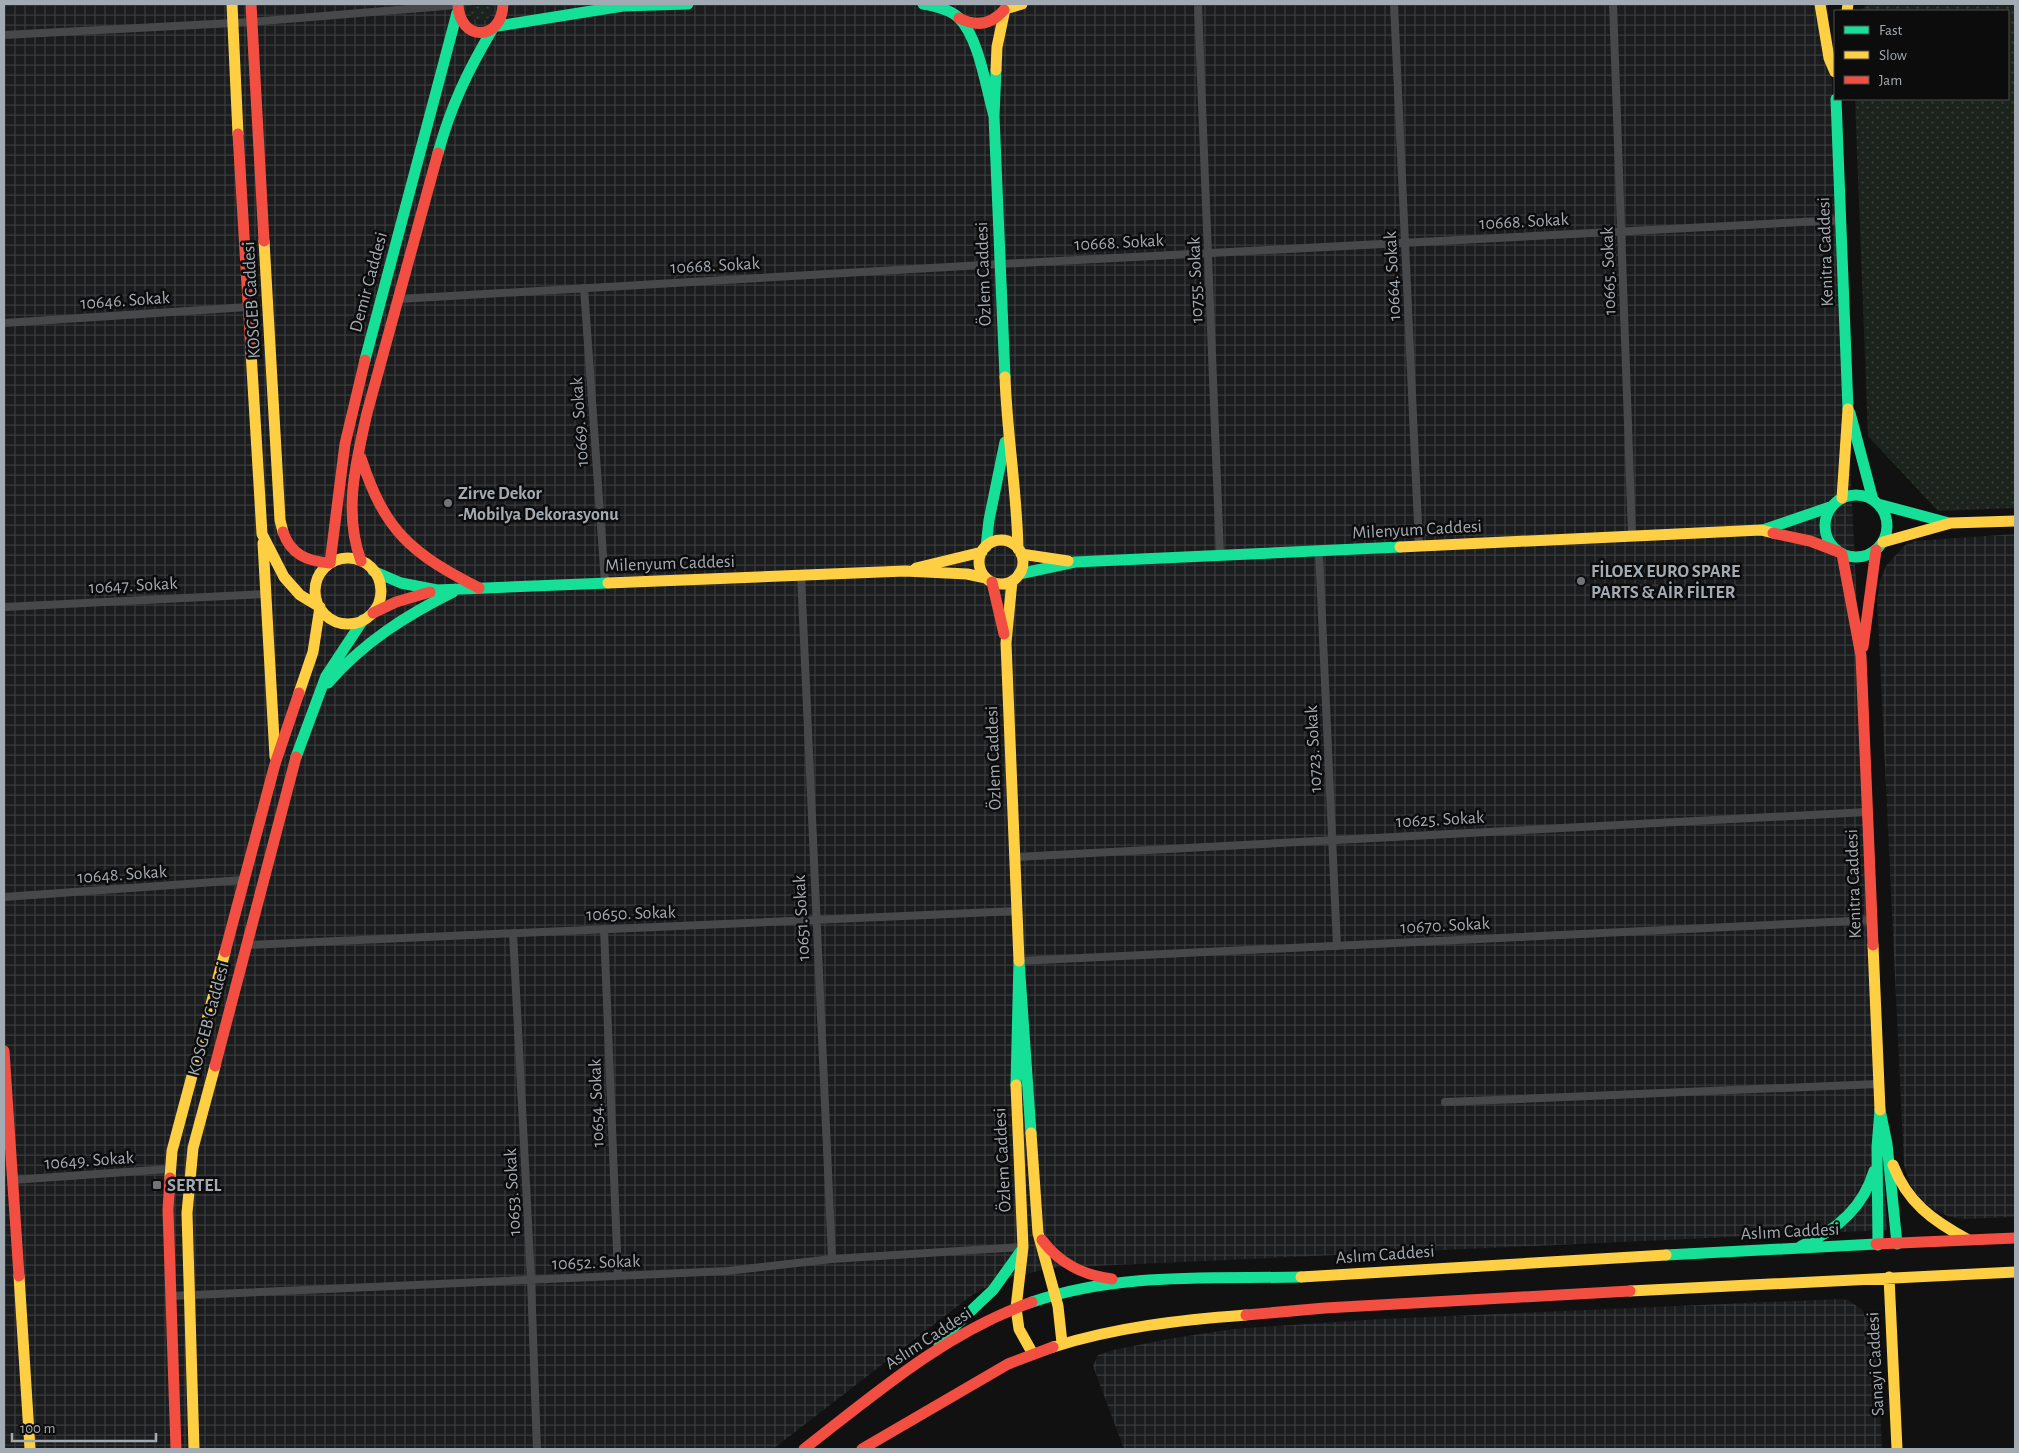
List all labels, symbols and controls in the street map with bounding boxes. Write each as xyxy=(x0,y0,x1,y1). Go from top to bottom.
legend xyxy=(1834,10,2009,100)
text: Fast xyxy=(1879,23,1903,38)
text: Slow xyxy=(1879,48,1907,63)
text: Jam xyxy=(1879,73,1902,88)
street label: Kenitra Caddesi xyxy=(1815,197,1837,307)
street label: 10668. Sokak xyxy=(1479,211,1570,233)
street label: Özlem Caddesi xyxy=(971,221,995,327)
street label: 10665. Sokak xyxy=(1598,226,1620,316)
street label: Demir Caddesi xyxy=(347,230,391,334)
street label: 10664. Sokak xyxy=(1382,230,1404,321)
street label: 10668. Sokak xyxy=(1074,232,1165,254)
street label: 10755. Sokak xyxy=(1185,236,1207,324)
street label: KOSGEB Caddesi xyxy=(240,241,264,359)
street label: 10668. Sokak xyxy=(670,255,761,277)
street label: 10646. Sokak xyxy=(80,289,171,313)
street label: 10669. Sokak xyxy=(568,376,592,467)
place label: Zirve Dekor -Mobilya Dekorasyonu xyxy=(458,485,619,524)
marker: Zirve Dekor -Mobilya Dekorasyonu xyxy=(442,497,454,509)
street label: Milenyum Caddesi xyxy=(1352,518,1482,542)
street label: Milenyum Caddesi xyxy=(605,553,735,575)
place label: FİLOEX EURO SPARE PARTS & AİR FİLTER xyxy=(1591,560,1740,602)
street label: 10647. Sokak xyxy=(88,575,179,597)
marker: FİLOEX EURO SPARE PARTS & AİR FİLTER xyxy=(1575,575,1587,587)
street label: 10723. Sokak xyxy=(1303,704,1325,793)
street label: Özlem Caddesi xyxy=(981,705,1005,811)
street label: 10625. Sokak xyxy=(1395,809,1485,831)
street label: Kenitra Caddesi xyxy=(1843,829,1865,939)
street label: 10648. Sokak xyxy=(77,863,168,887)
street label: 10651. Sokak xyxy=(791,874,813,962)
street label: 10650. Sokak xyxy=(586,903,677,925)
street label: 10670. Sokak xyxy=(1400,915,1491,937)
street label: KOSGEB Caddesi xyxy=(185,960,233,1078)
street label: 10654. Sokak xyxy=(586,1058,608,1148)
street label: Özlem Caddesi xyxy=(989,1107,1015,1213)
street label: 10653. Sokak xyxy=(502,1147,524,1236)
street label: 10649. Sokak xyxy=(44,1149,135,1173)
place label: SERTEL xyxy=(167,1177,221,1195)
marker: SERTEL xyxy=(151,1179,163,1191)
street label: Aslım Caddesi xyxy=(1740,1220,1840,1244)
street label: Aslım Caddesi xyxy=(1335,1243,1435,1267)
street label: 10652. Sokak xyxy=(552,1252,641,1274)
street label: Aslım Caddesi xyxy=(882,1304,975,1373)
street label: Sanayi Caddesi xyxy=(1864,1311,1888,1416)
scale bar xyxy=(12,1410,156,1442)
text: 100 m xyxy=(20,1421,55,1436)

